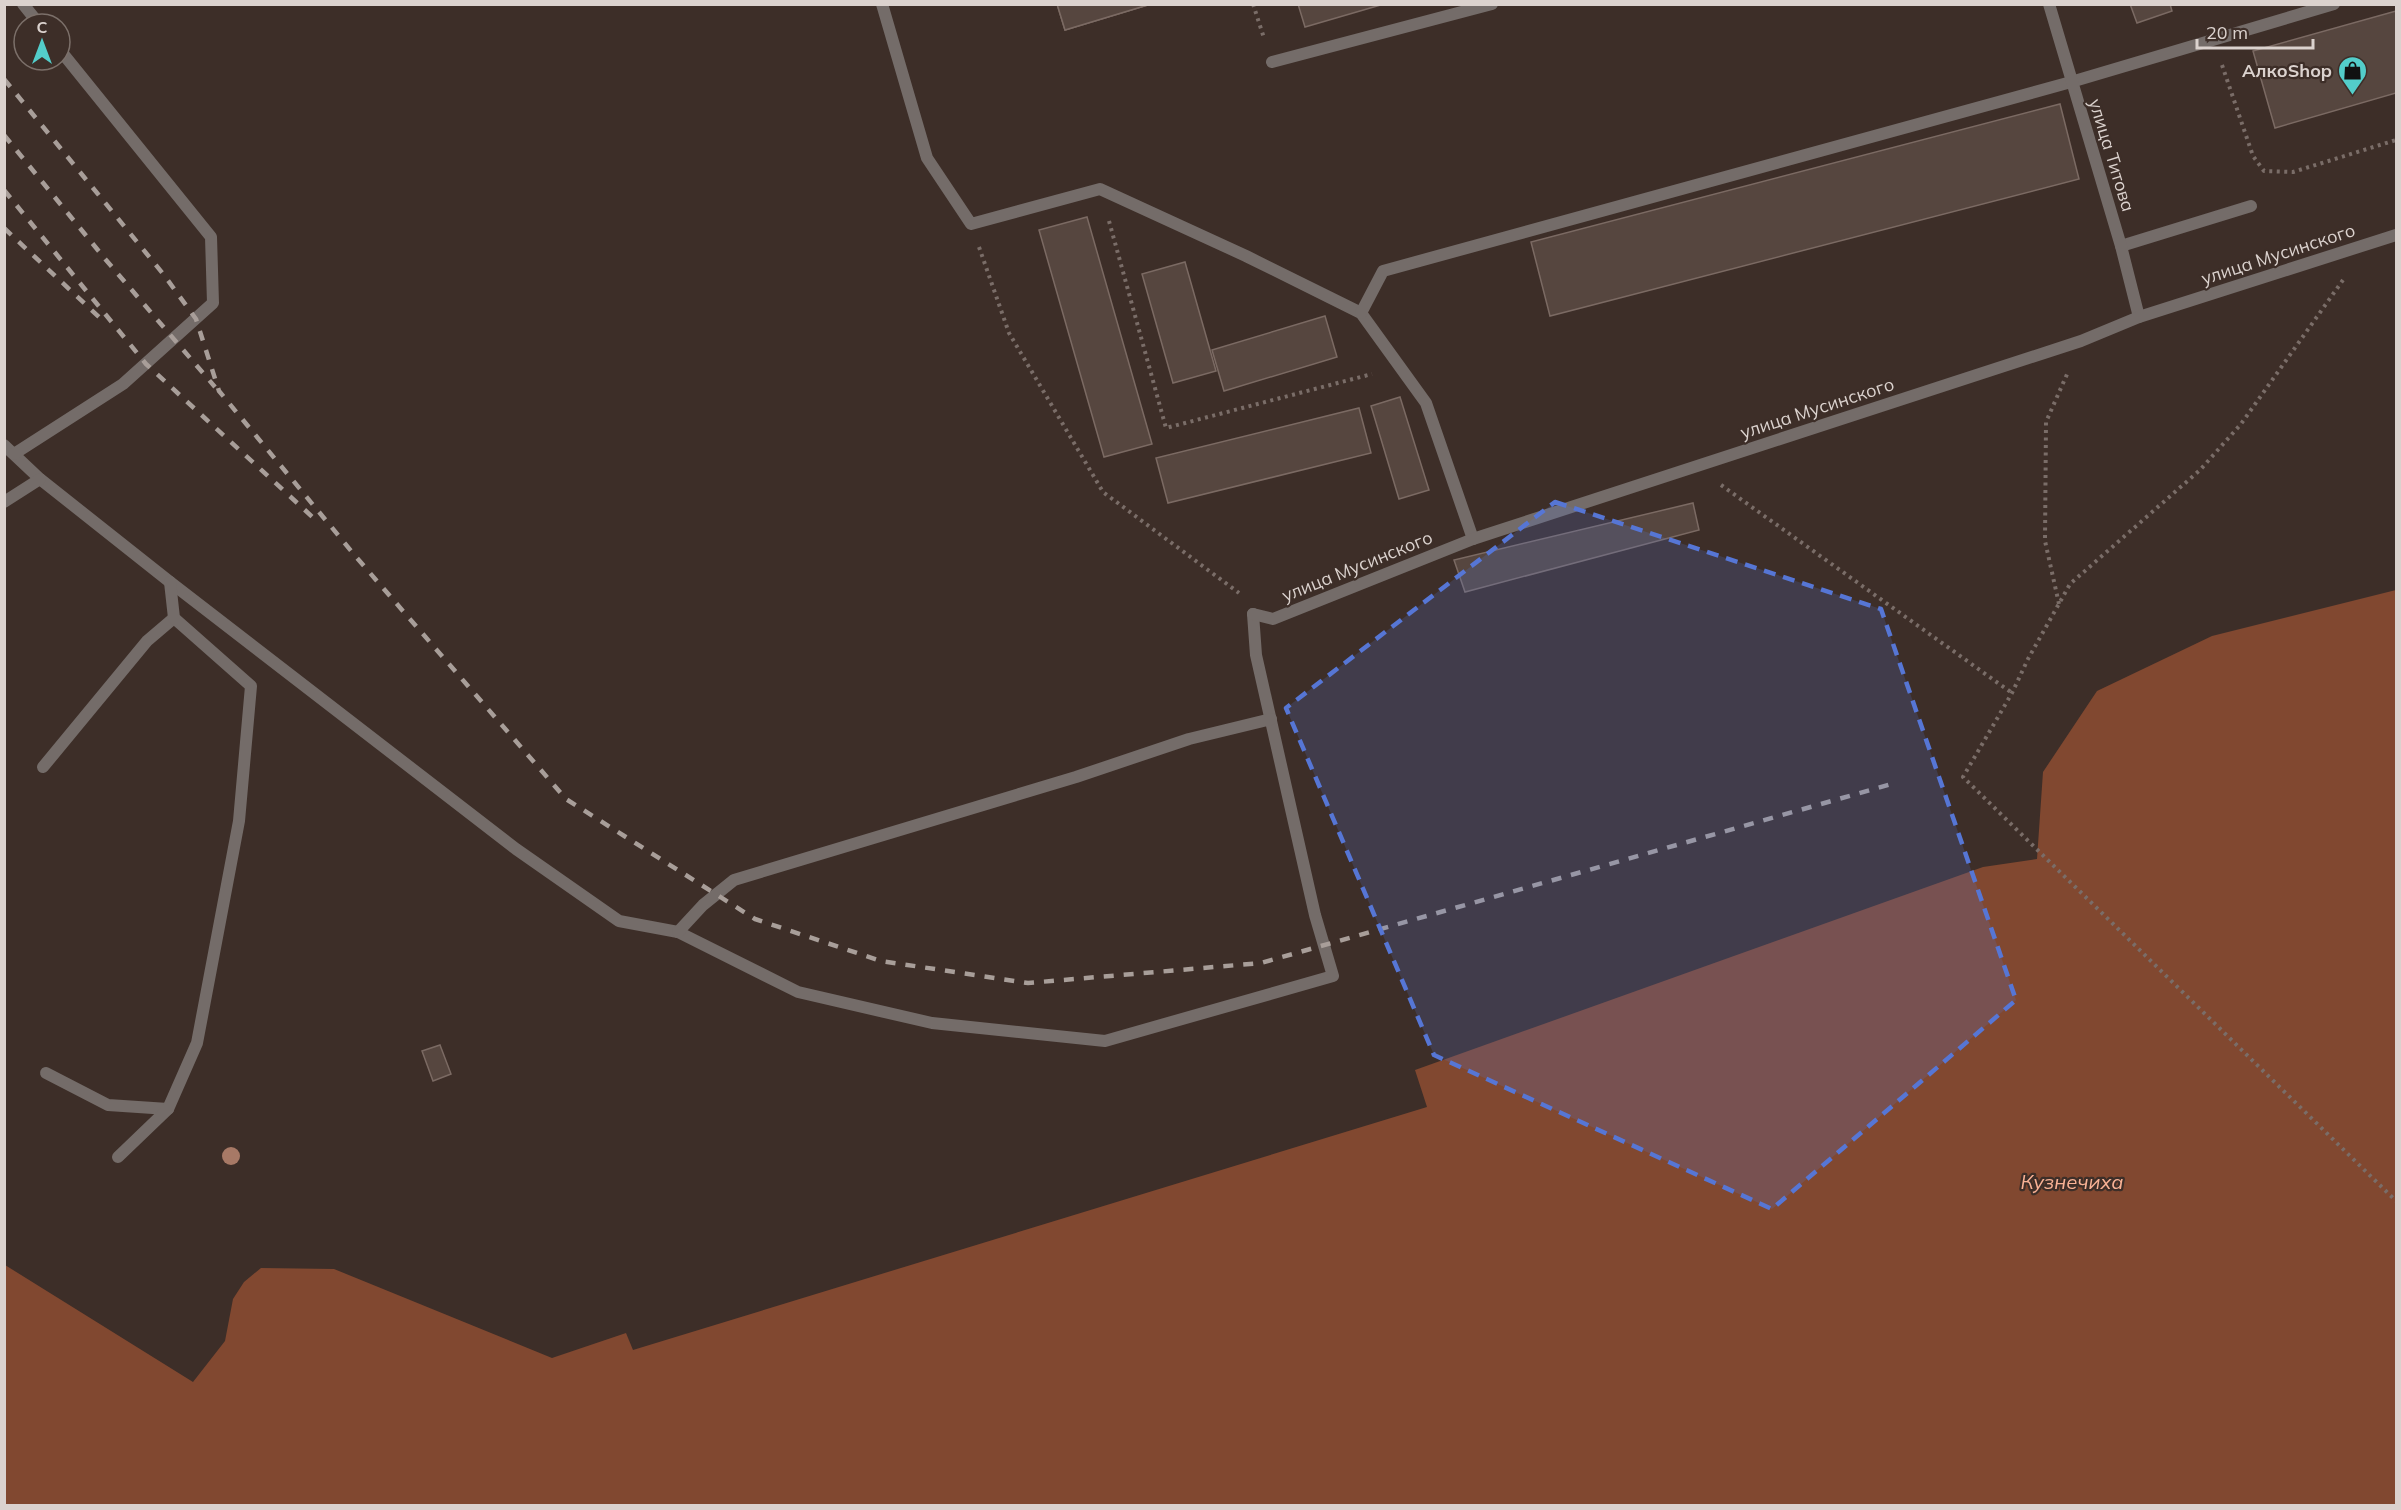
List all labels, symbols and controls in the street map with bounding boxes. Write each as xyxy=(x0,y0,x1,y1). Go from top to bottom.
north arrow xyxy=(12,12,72,72)
scale bar xyxy=(2197,12,2312,50)
text: С xyxy=(37,17,48,37)
text: 20 m xyxy=(2206,21,2248,44)
shop icon: АлкоShop xyxy=(2337,54,2369,96)
place label: АлкоShop xyxy=(2242,59,2332,82)
street label: улица Титова xyxy=(2084,96,2140,214)
street label: улица Мусинского xyxy=(2198,218,2358,290)
street label: улица Мусинского xyxy=(1737,372,1897,444)
street label: улица Мусинского xyxy=(1278,525,1436,607)
water label: Кузнечиха xyxy=(2021,1169,2123,1194)

